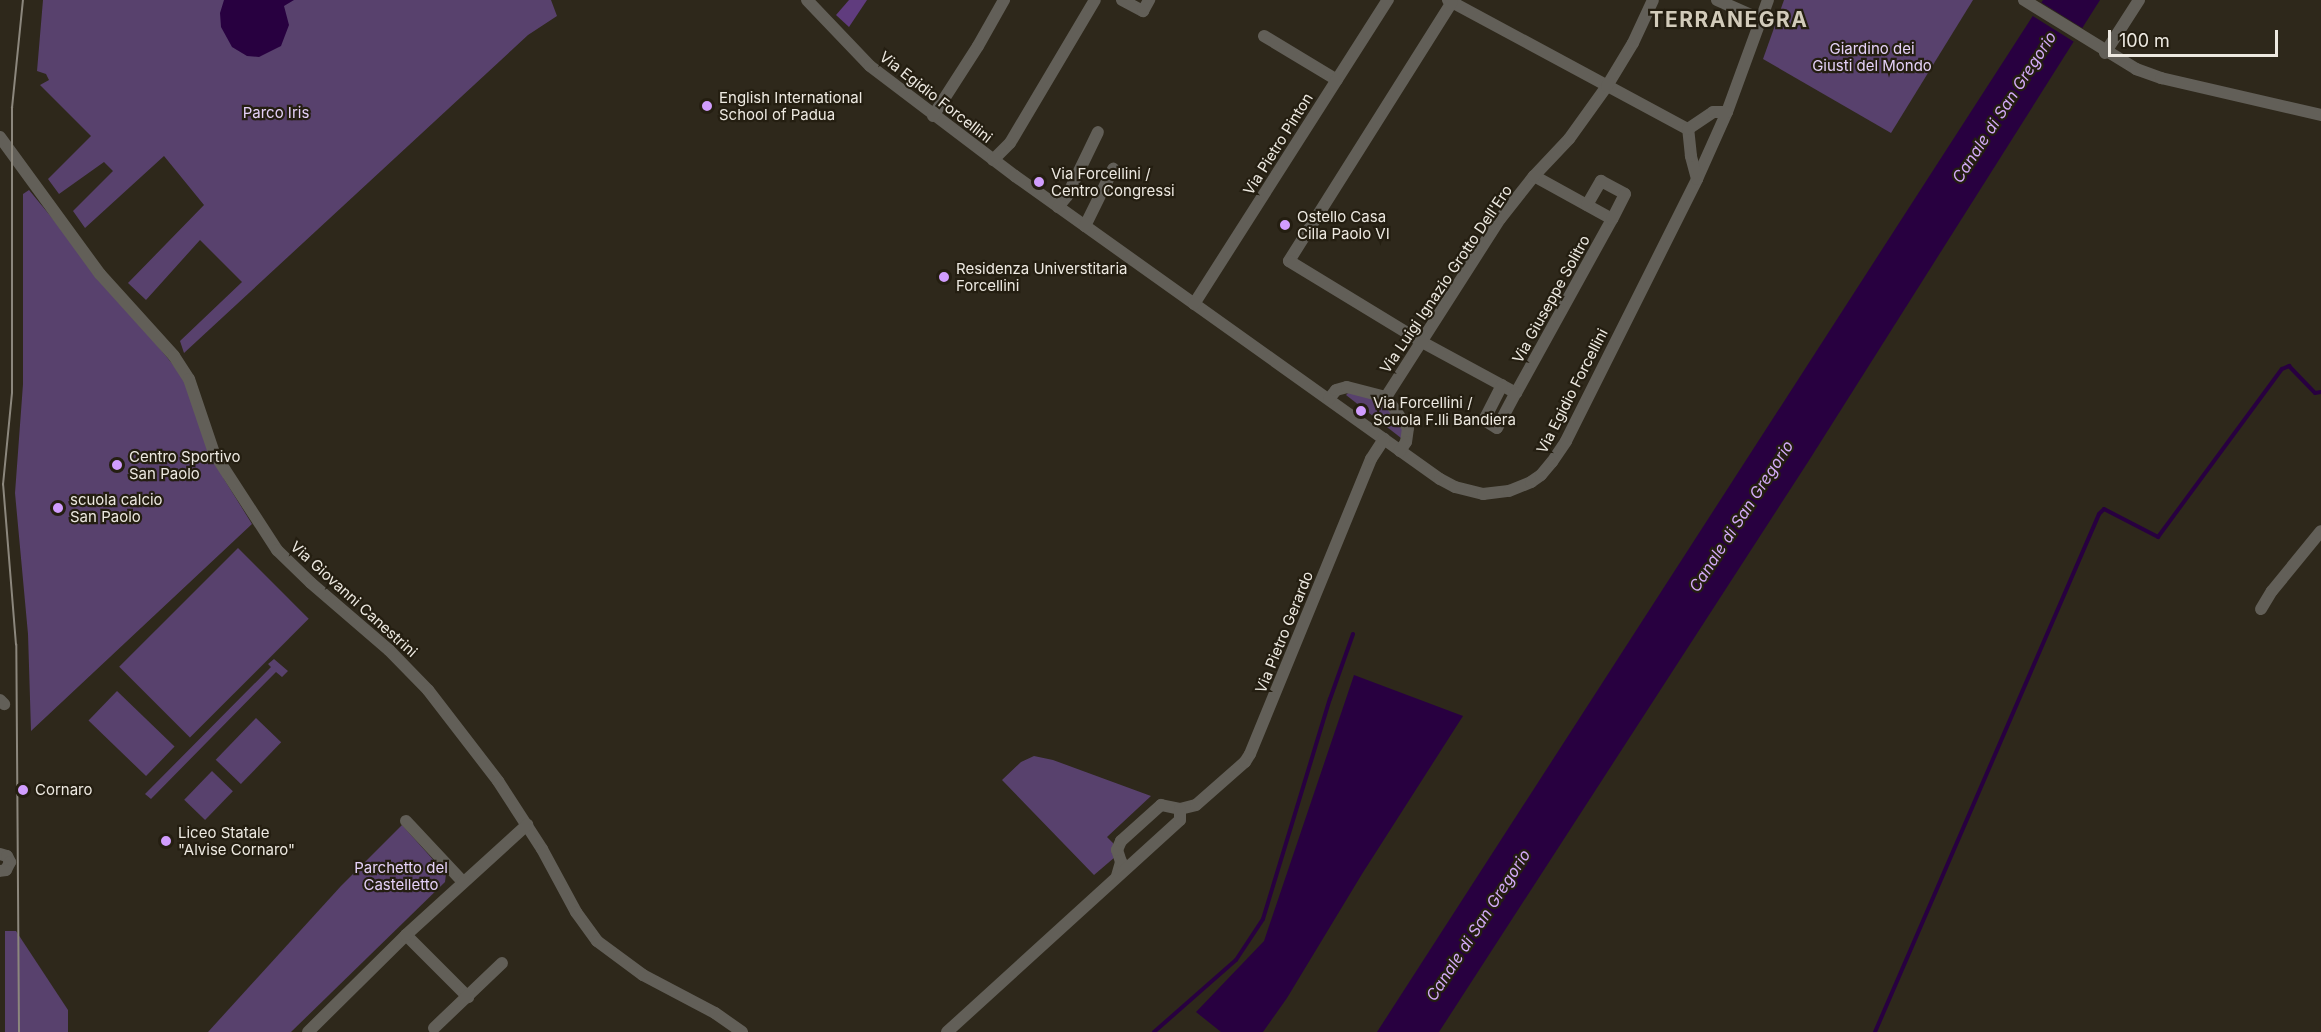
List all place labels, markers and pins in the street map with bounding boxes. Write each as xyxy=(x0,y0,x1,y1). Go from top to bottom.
place label: English International School of Padua xyxy=(719,88,862,123)
marker: English International School of Padua xyxy=(700,99,714,113)
place label: Via Forcellini / Centro Congressi xyxy=(1051,164,1175,199)
marker: Via Forcellini / Centro Congressi xyxy=(1032,175,1046,189)
place label: Ostello Casa Cilla Paolo VI xyxy=(1297,207,1390,242)
marker: Ostello Casa Cilla Paolo VI xyxy=(1278,218,1292,232)
place label: Residenza Universtitaria Forcellini xyxy=(956,259,1127,294)
marker: Residenza Universtitaria Forcellini xyxy=(937,270,951,284)
place label: Via Forcellini / Scuola F.lli Bandiera xyxy=(1373,393,1516,428)
marker: Via Forcellini / Scuola F.lli Bandiera xyxy=(1354,404,1368,418)
place label: Centro Sportivo San Paolo xyxy=(129,447,240,482)
marker: Centro Sportivo San Paolo xyxy=(110,458,124,472)
place label: scuola calcio San Paolo xyxy=(70,490,163,525)
marker: scuola calcio San Paolo xyxy=(51,501,65,515)
place label: Cornaro xyxy=(35,781,93,799)
marker: Cornaro xyxy=(16,783,30,797)
place label: Liceo Statale "Alvise Cornaro" xyxy=(178,823,295,858)
marker: Liceo Statale "Alvise Cornaro" xyxy=(159,834,173,848)

